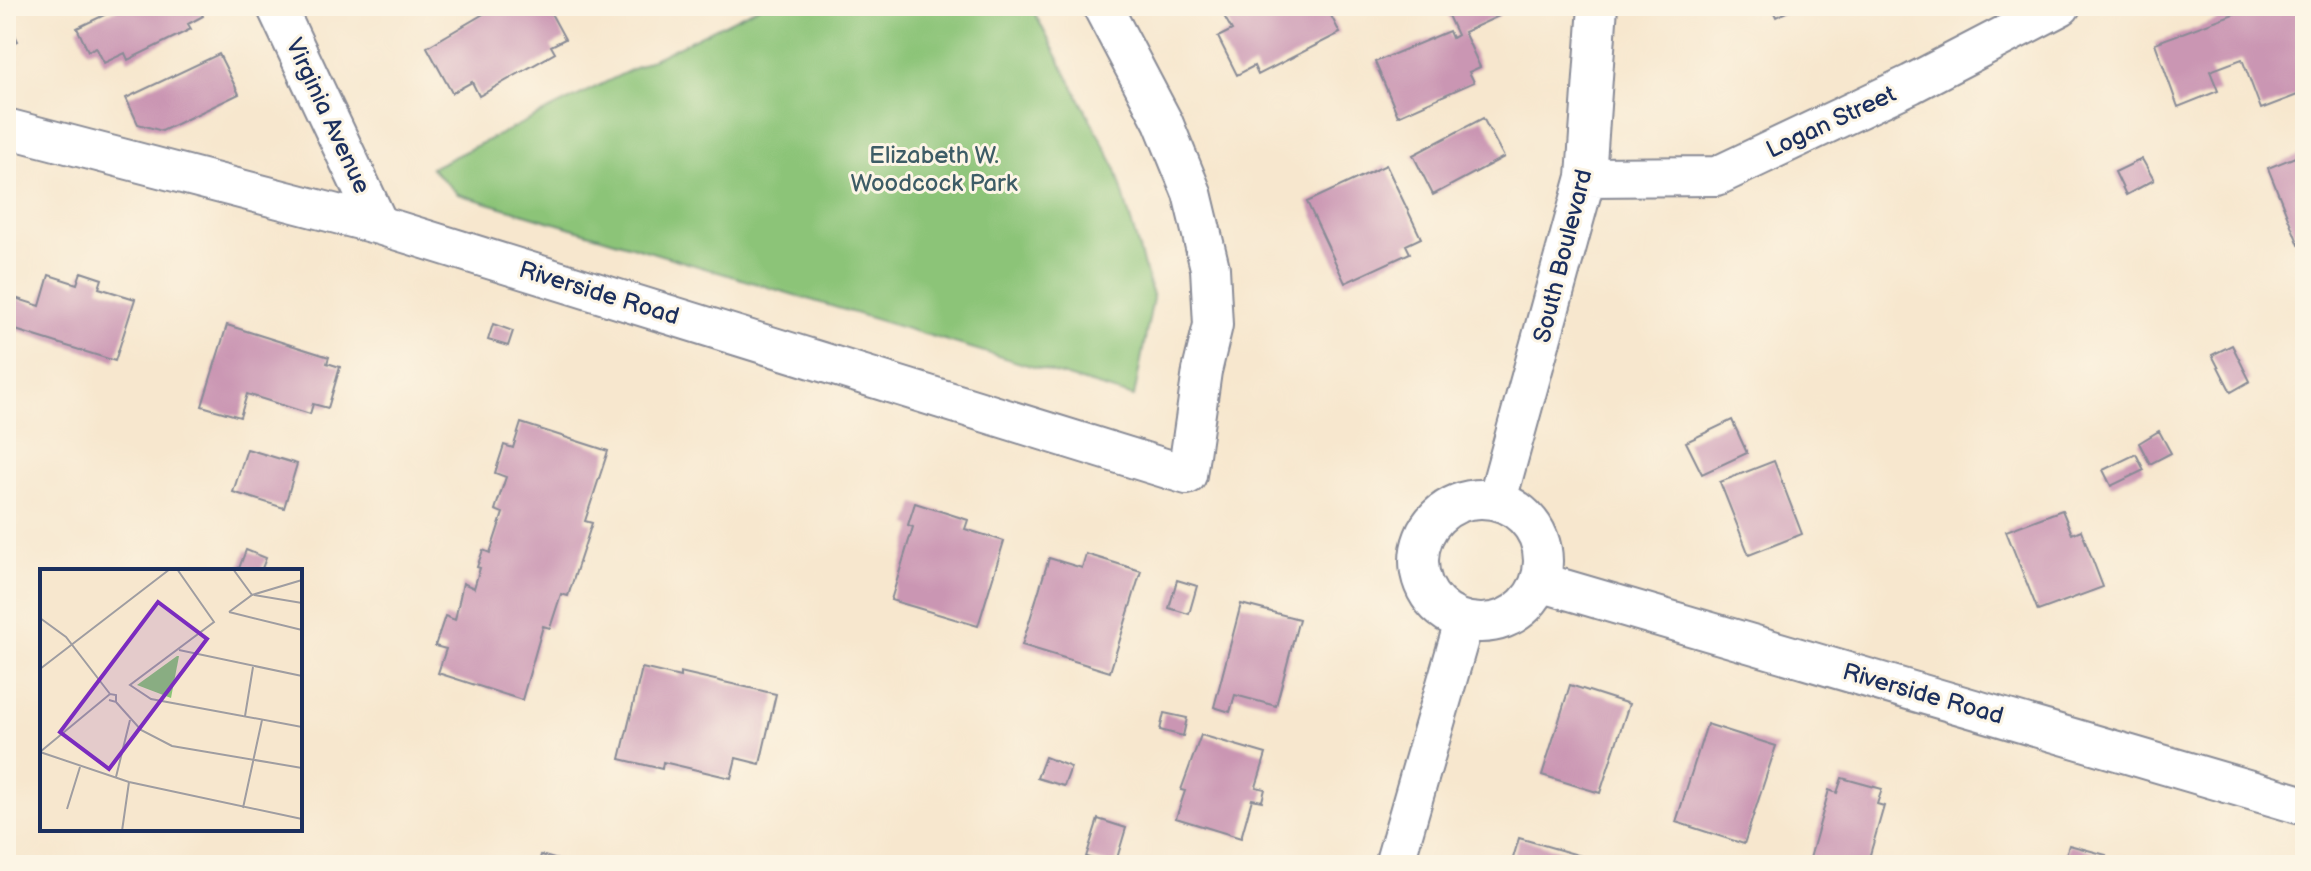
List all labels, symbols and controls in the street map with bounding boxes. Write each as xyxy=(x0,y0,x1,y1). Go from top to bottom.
street label: Virginia Avenue xyxy=(279,34,377,198)
street label: Logan Street xyxy=(1762,79,1901,165)
park label: Elizabeth W. Woodcock Park xyxy=(850,141,1018,198)
street label: South Boulevard xyxy=(1527,166,1599,346)
street label: Riverside Road xyxy=(515,255,683,331)
inset map xyxy=(40,569,302,831)
street label: Riverside Road xyxy=(1839,657,2007,731)

